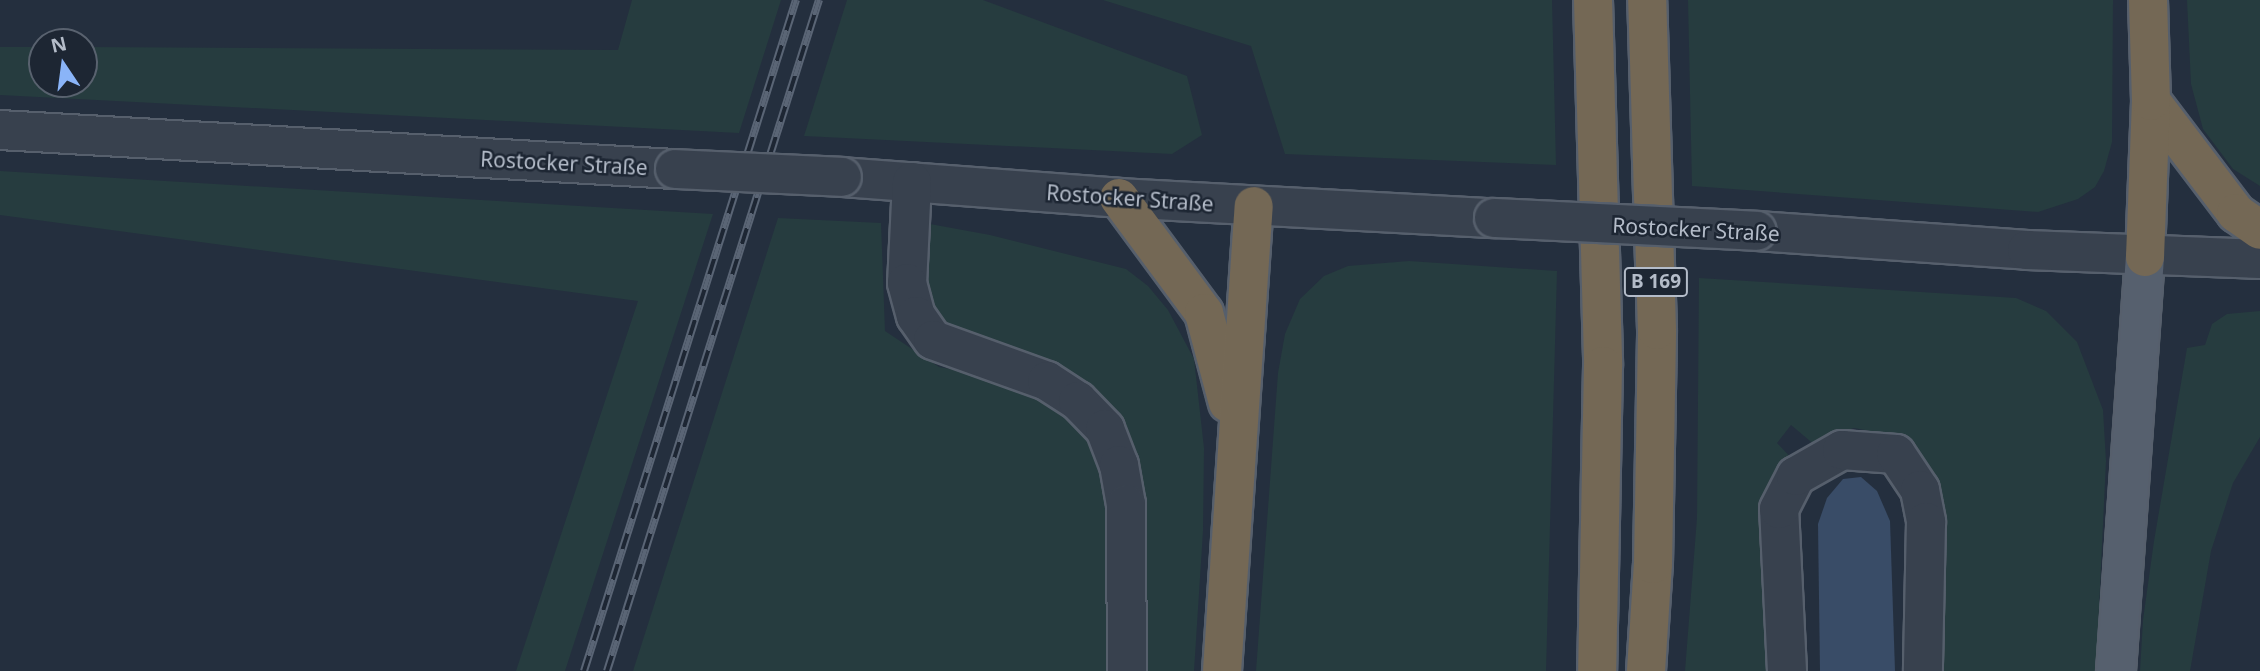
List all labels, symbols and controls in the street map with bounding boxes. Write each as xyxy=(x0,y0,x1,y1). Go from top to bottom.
north arrow xyxy=(28,28,98,98)
text: N xyxy=(48,30,69,59)
street label: Rostocker Straße xyxy=(480,146,648,180)
street label: Rostocker Straße xyxy=(1046,180,1214,216)
street label: Rostocker Straße xyxy=(1612,212,1780,246)
road number: B 169 xyxy=(1623,266,1689,298)

